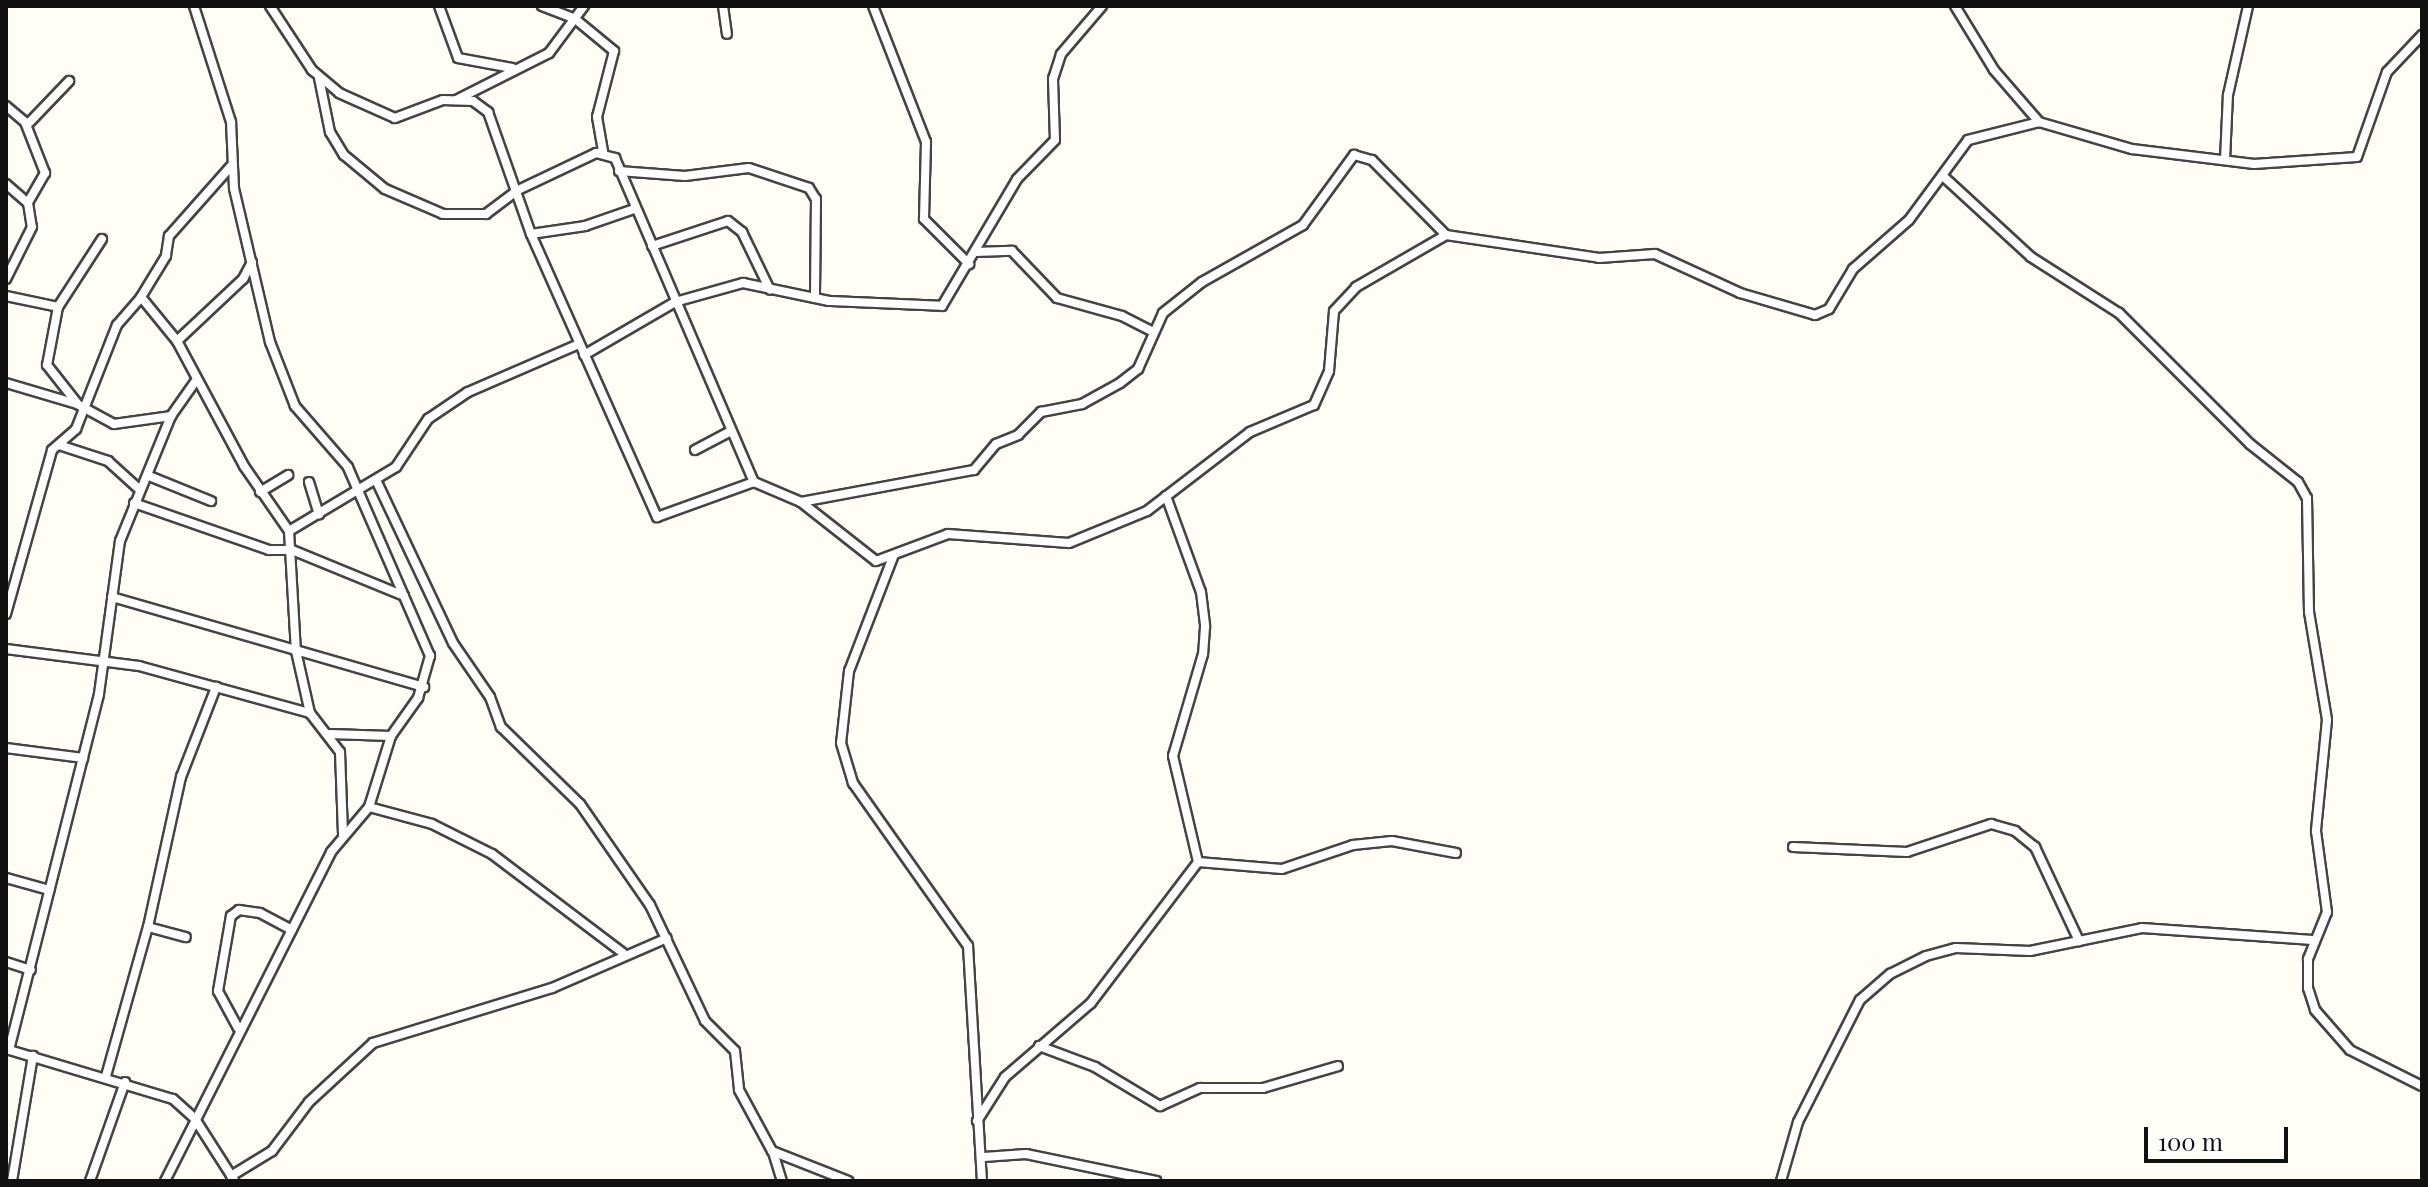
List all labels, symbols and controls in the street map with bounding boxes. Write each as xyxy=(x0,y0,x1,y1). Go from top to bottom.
scale bar xyxy=(2148,1111,2292,1161)
text: 100 m xyxy=(2158,1125,2223,1157)

